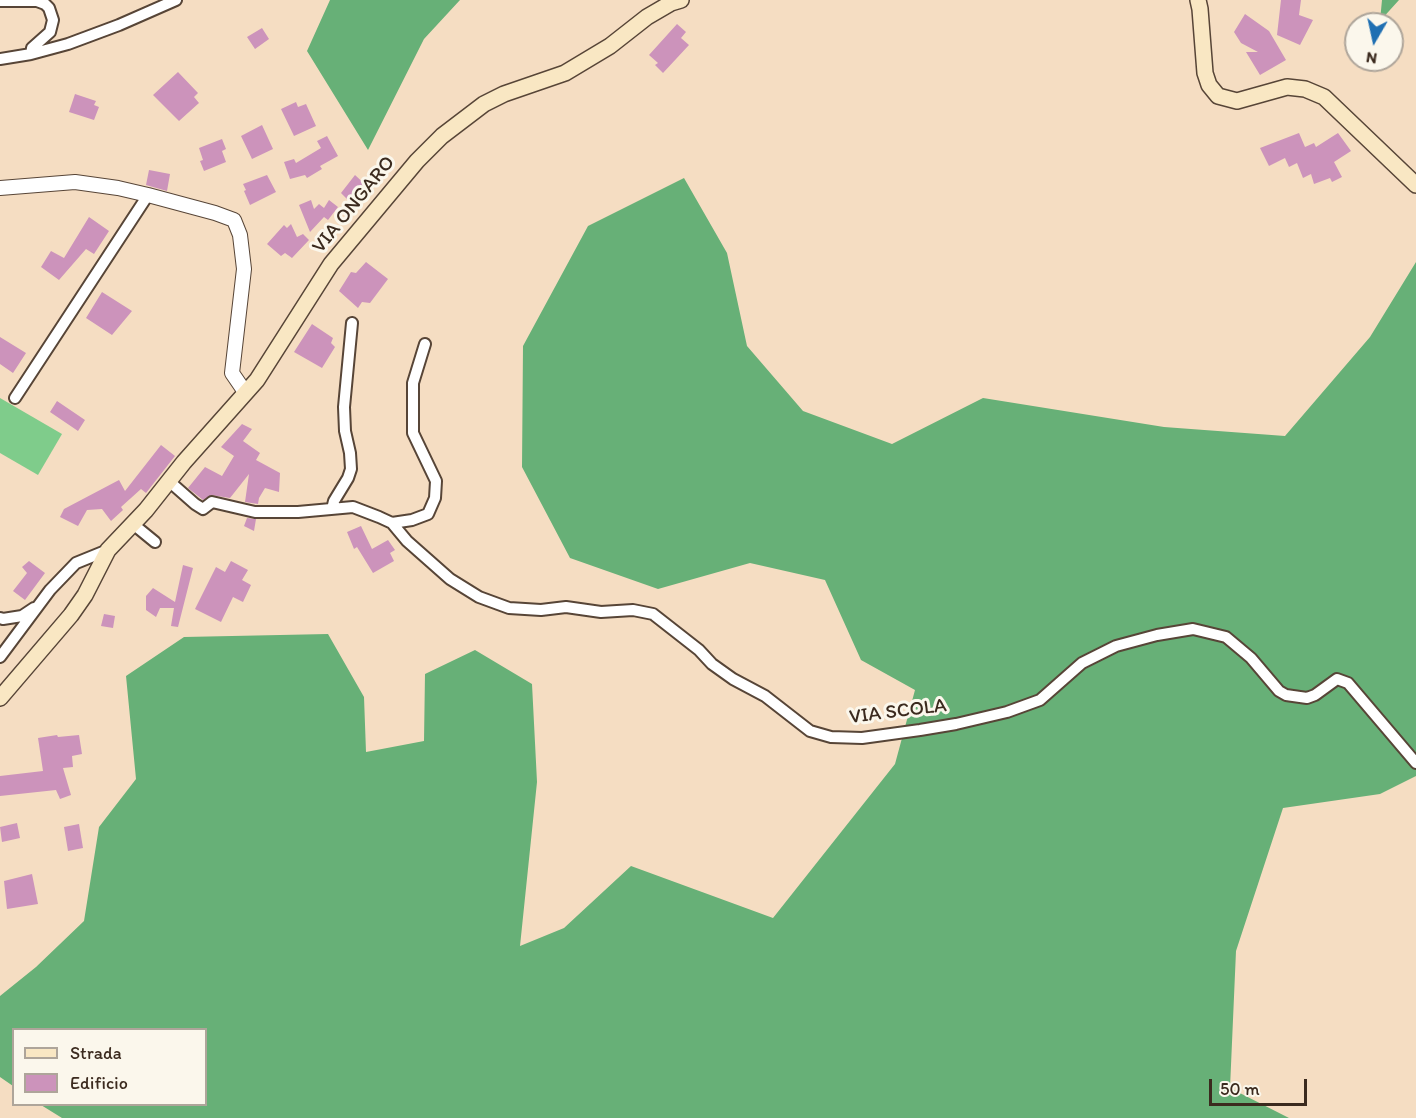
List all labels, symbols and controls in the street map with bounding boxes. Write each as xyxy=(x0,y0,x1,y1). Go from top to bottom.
north arrow xyxy=(1344,12,1404,72)
text: N xyxy=(1365,48,1378,69)
street label: VIA ONGARO xyxy=(308,152,400,258)
street label: VIA SCOLA xyxy=(848,694,948,730)
legend xyxy=(12,1028,207,1106)
text: Strada xyxy=(70,1042,122,1064)
scale bar xyxy=(1212,1067,1310,1105)
text: Edificio xyxy=(70,1072,128,1094)
text: 50 m xyxy=(1220,1078,1260,1100)

